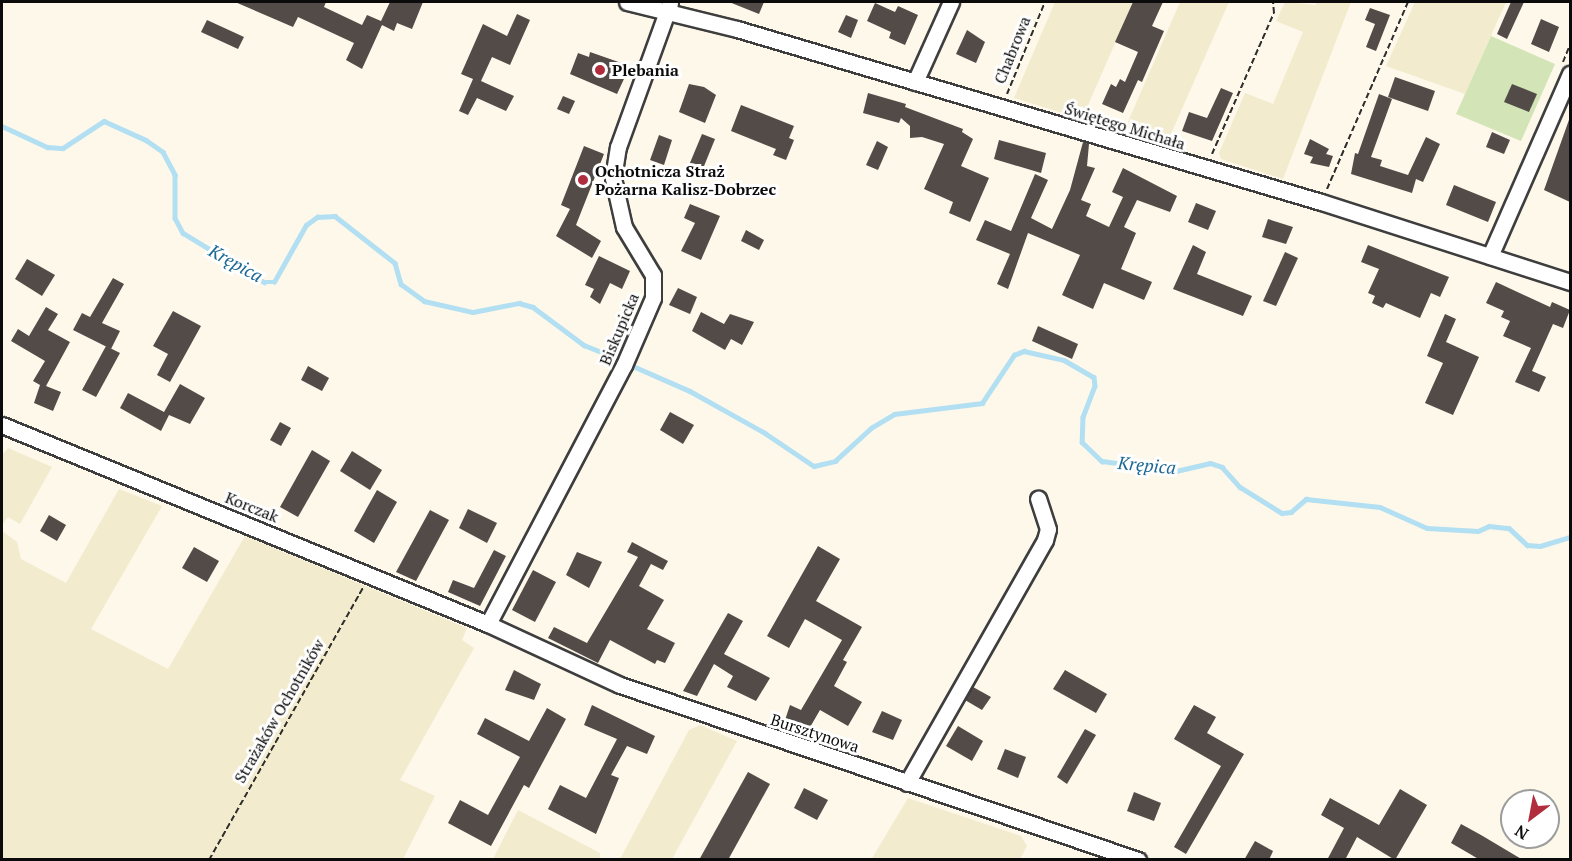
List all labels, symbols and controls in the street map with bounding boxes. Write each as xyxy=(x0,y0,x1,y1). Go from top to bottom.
street label: Chabrowa xyxy=(990,13,1034,87)
place label: Plebania xyxy=(612,60,679,80)
marker: Plebania xyxy=(593,63,607,77)
street label: Świętego Michała xyxy=(1062,99,1188,153)
place label: Ochotnicza Straż Pożarna Kalisz-Dobrzec xyxy=(595,161,776,199)
marker: Ochotnicza Straż Pożarna Kalisz-Dobrzec xyxy=(576,173,590,187)
water label: Krępica xyxy=(205,239,267,287)
street label: Biskupicka xyxy=(595,290,643,368)
water label: Krępica xyxy=(1117,452,1177,478)
street label: Korczak xyxy=(223,488,281,526)
street label: Strażaków Ochotników xyxy=(230,636,328,786)
street label: Bursztynowa xyxy=(768,710,862,756)
north arrow xyxy=(1500,789,1560,849)
text: N xyxy=(1511,820,1533,845)

